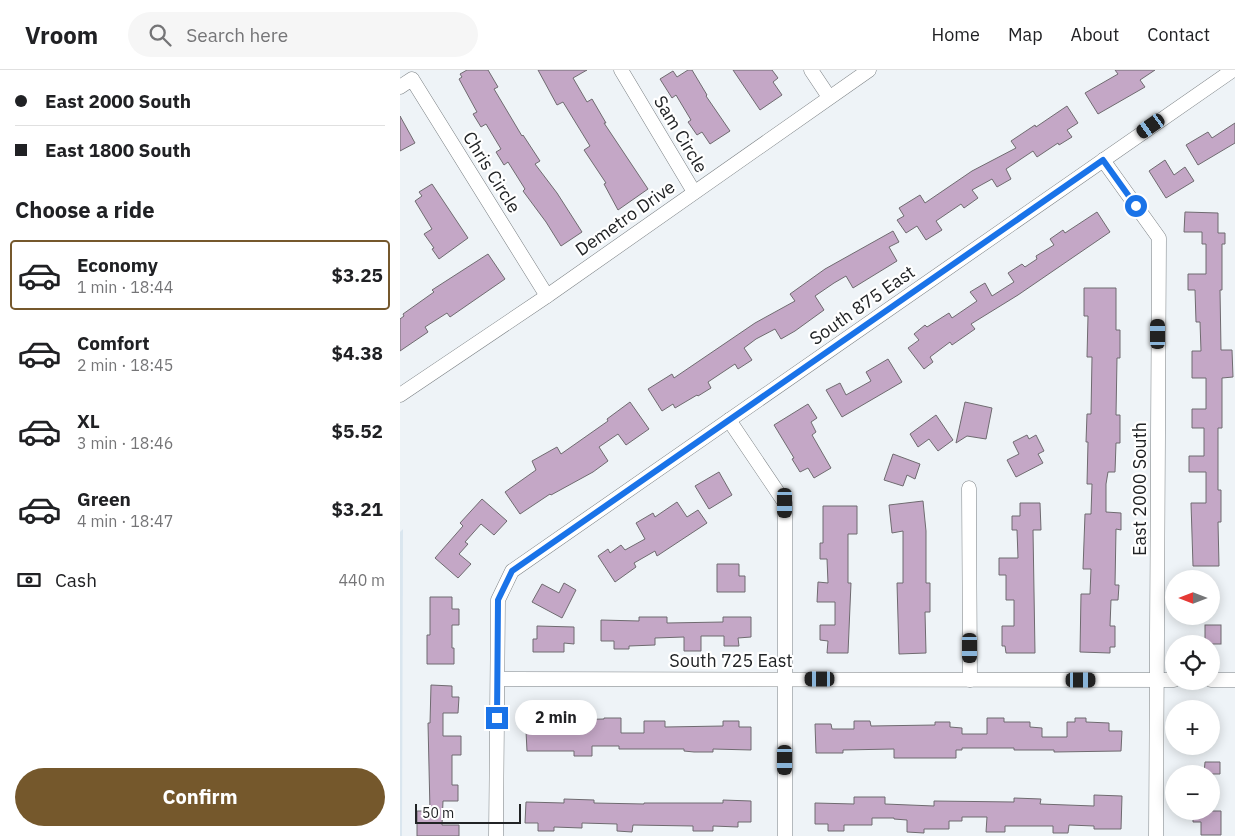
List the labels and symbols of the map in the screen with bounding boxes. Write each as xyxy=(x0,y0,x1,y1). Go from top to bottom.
street label: Sam Circle xyxy=(649,91,713,177)
car xyxy=(1134,111,1167,141)
street label: Chris Circle xyxy=(458,127,526,217)
street label: Demetro Drive xyxy=(571,175,679,261)
route start xyxy=(1125,195,1147,217)
street label: South 875 East xyxy=(805,260,919,350)
car xyxy=(1150,319,1165,349)
street label: East 2000 South xyxy=(1128,422,1151,556)
car xyxy=(777,488,792,518)
north arrow xyxy=(1165,570,1220,625)
car xyxy=(962,633,977,663)
street label: South 725 East xyxy=(669,649,793,672)
car xyxy=(805,672,835,687)
car xyxy=(1066,673,1096,688)
callout: 2 min xyxy=(514,700,597,736)
route end xyxy=(486,707,508,729)
car xyxy=(777,745,792,775)
scale bar xyxy=(415,801,521,824)

